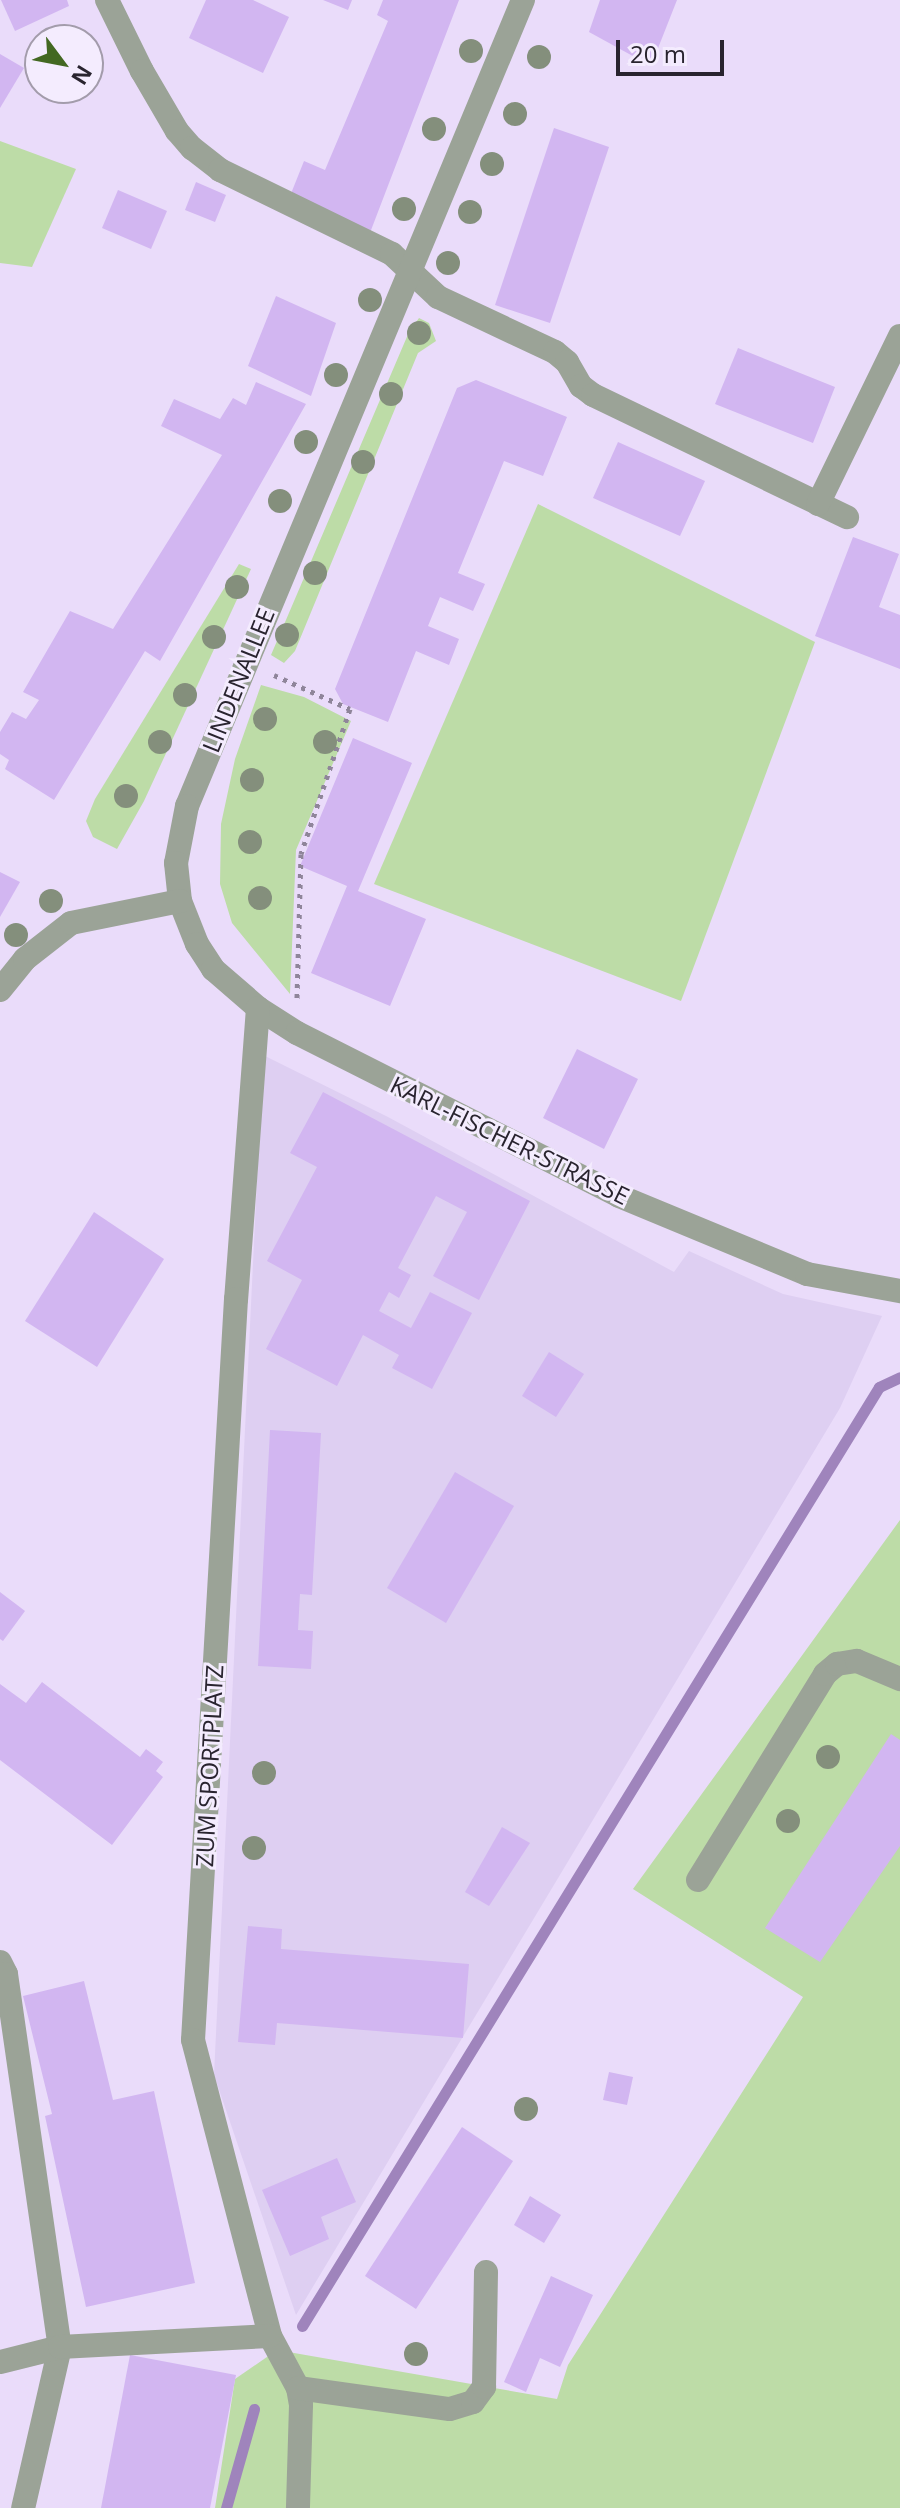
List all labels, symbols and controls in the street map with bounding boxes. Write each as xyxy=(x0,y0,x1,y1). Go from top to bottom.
north arrow xyxy=(24,24,104,104)
scale bar xyxy=(620,24,728,74)
text: 20 m xyxy=(630,37,686,70)
text: N xyxy=(65,60,100,91)
street label: LINDENALLEE xyxy=(196,604,280,756)
street label: KARL-FISCHER-STRASSE xyxy=(386,1070,634,1210)
street label: ZUM SPORTPLATZ xyxy=(189,1664,229,1868)

